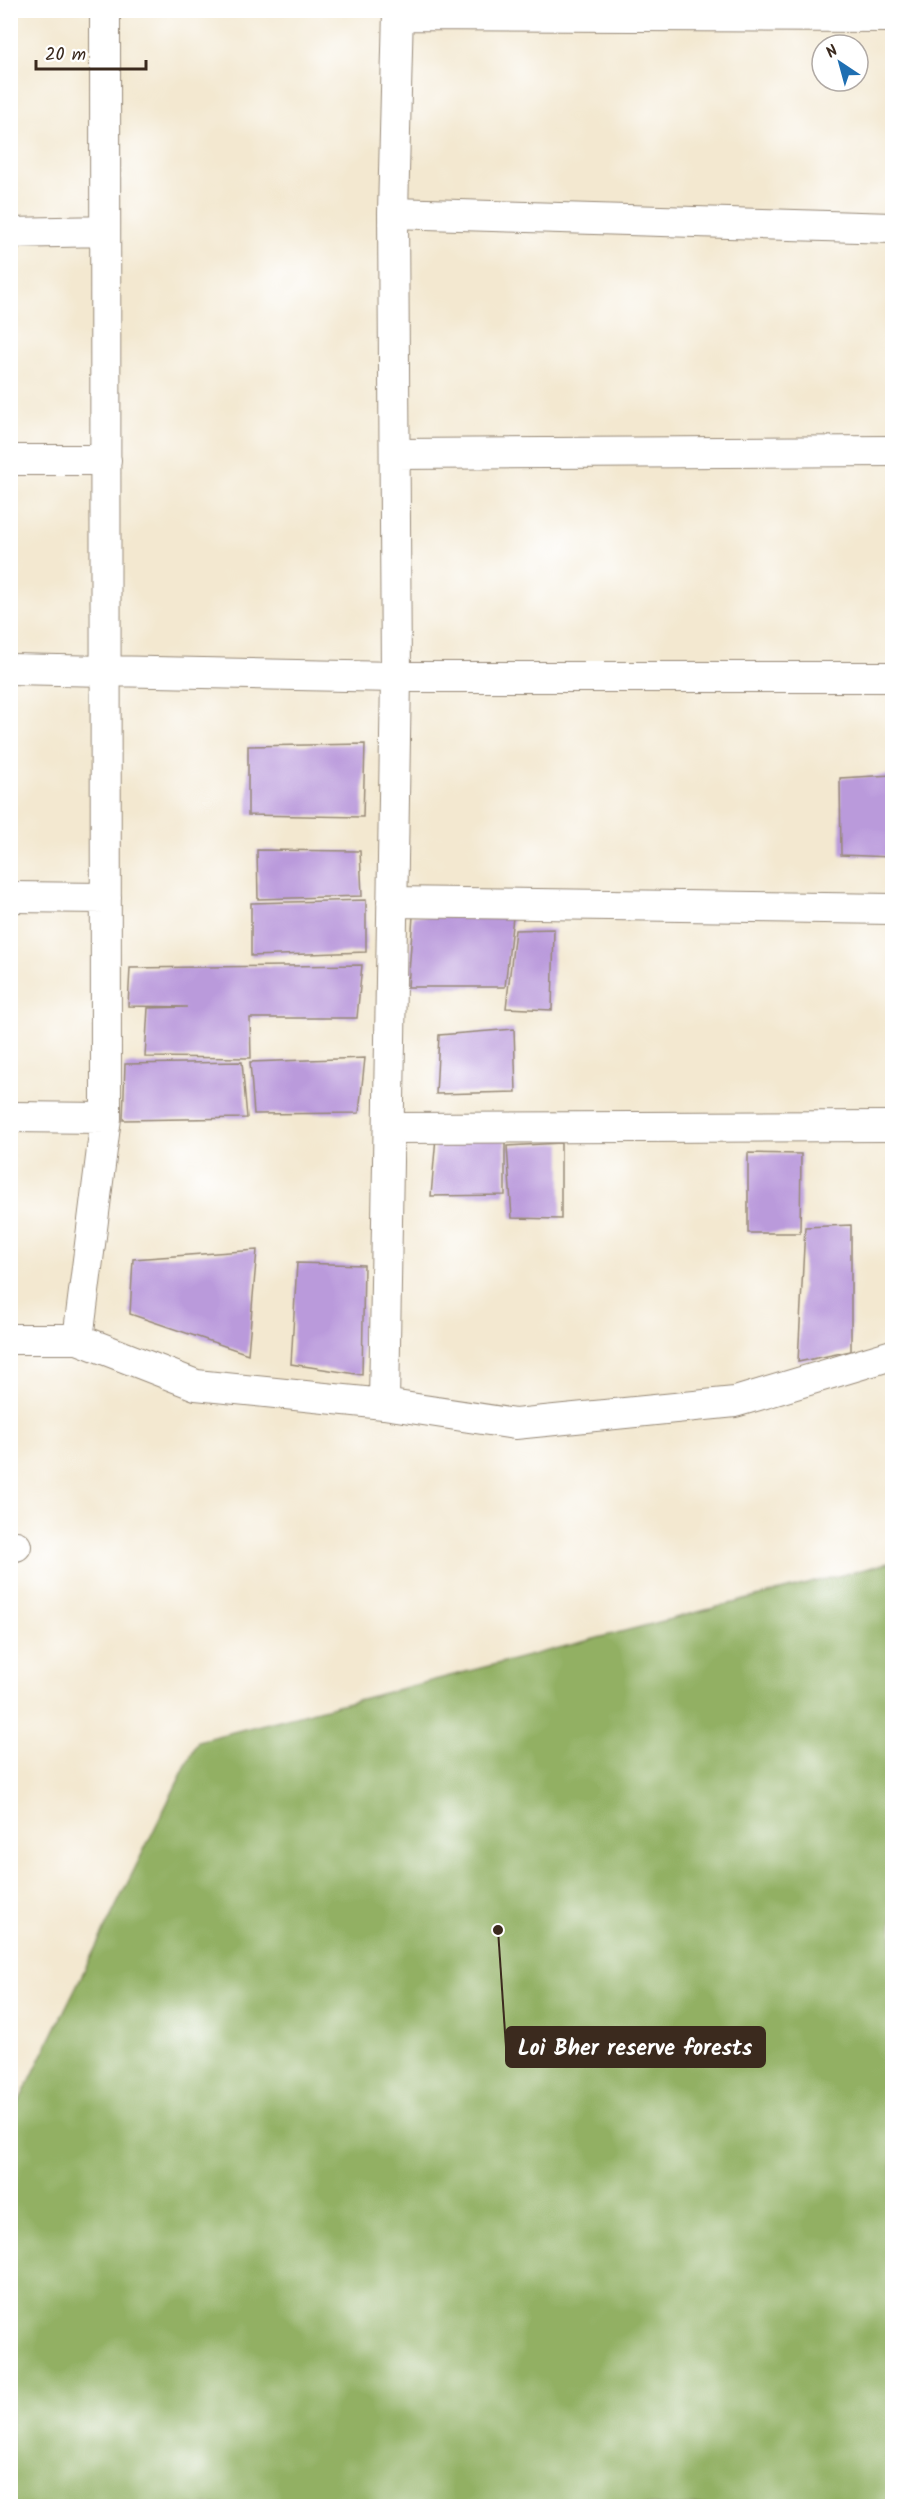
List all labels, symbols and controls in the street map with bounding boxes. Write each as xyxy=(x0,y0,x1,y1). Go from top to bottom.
scale bar xyxy=(36,33,146,71)
north arrow xyxy=(810,33,870,93)
text: N xyxy=(821,39,844,65)
text: 20 m xyxy=(45,41,86,70)
callout: Loi Bher reserve forests xyxy=(506,2027,765,2067)
text: Loi Bher reserve forests xyxy=(518,2032,753,2067)

